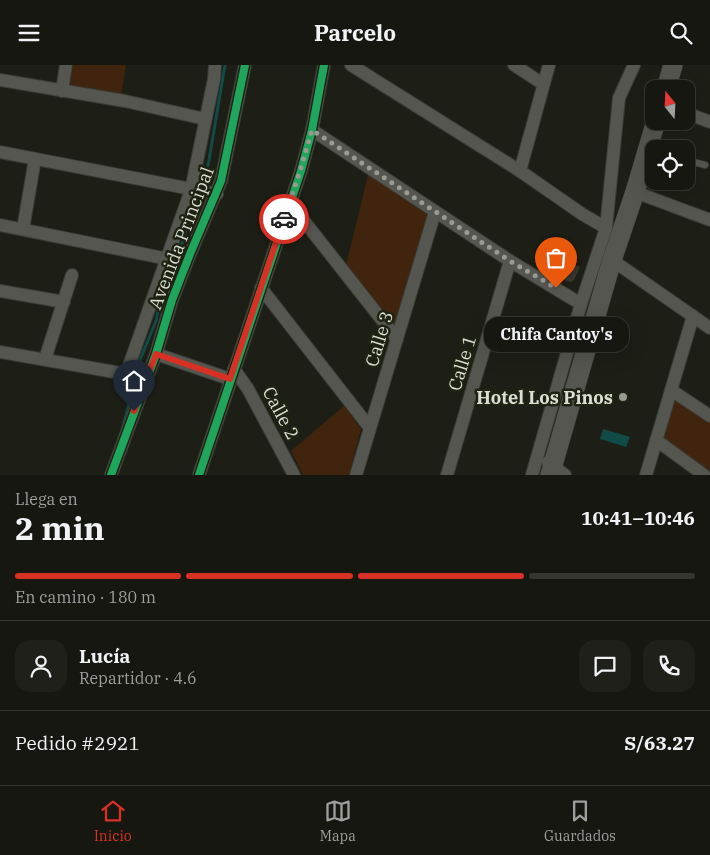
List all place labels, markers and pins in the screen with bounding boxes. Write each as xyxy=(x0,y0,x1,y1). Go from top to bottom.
pin xyxy=(535,237,577,288)
callout: Chifa Cantoy's xyxy=(484,318,628,353)
pin xyxy=(113,360,155,411)
place label: Hotel Los Pinos xyxy=(476,386,613,409)
marker: Hotel Los Pinos xyxy=(617,391,629,403)

